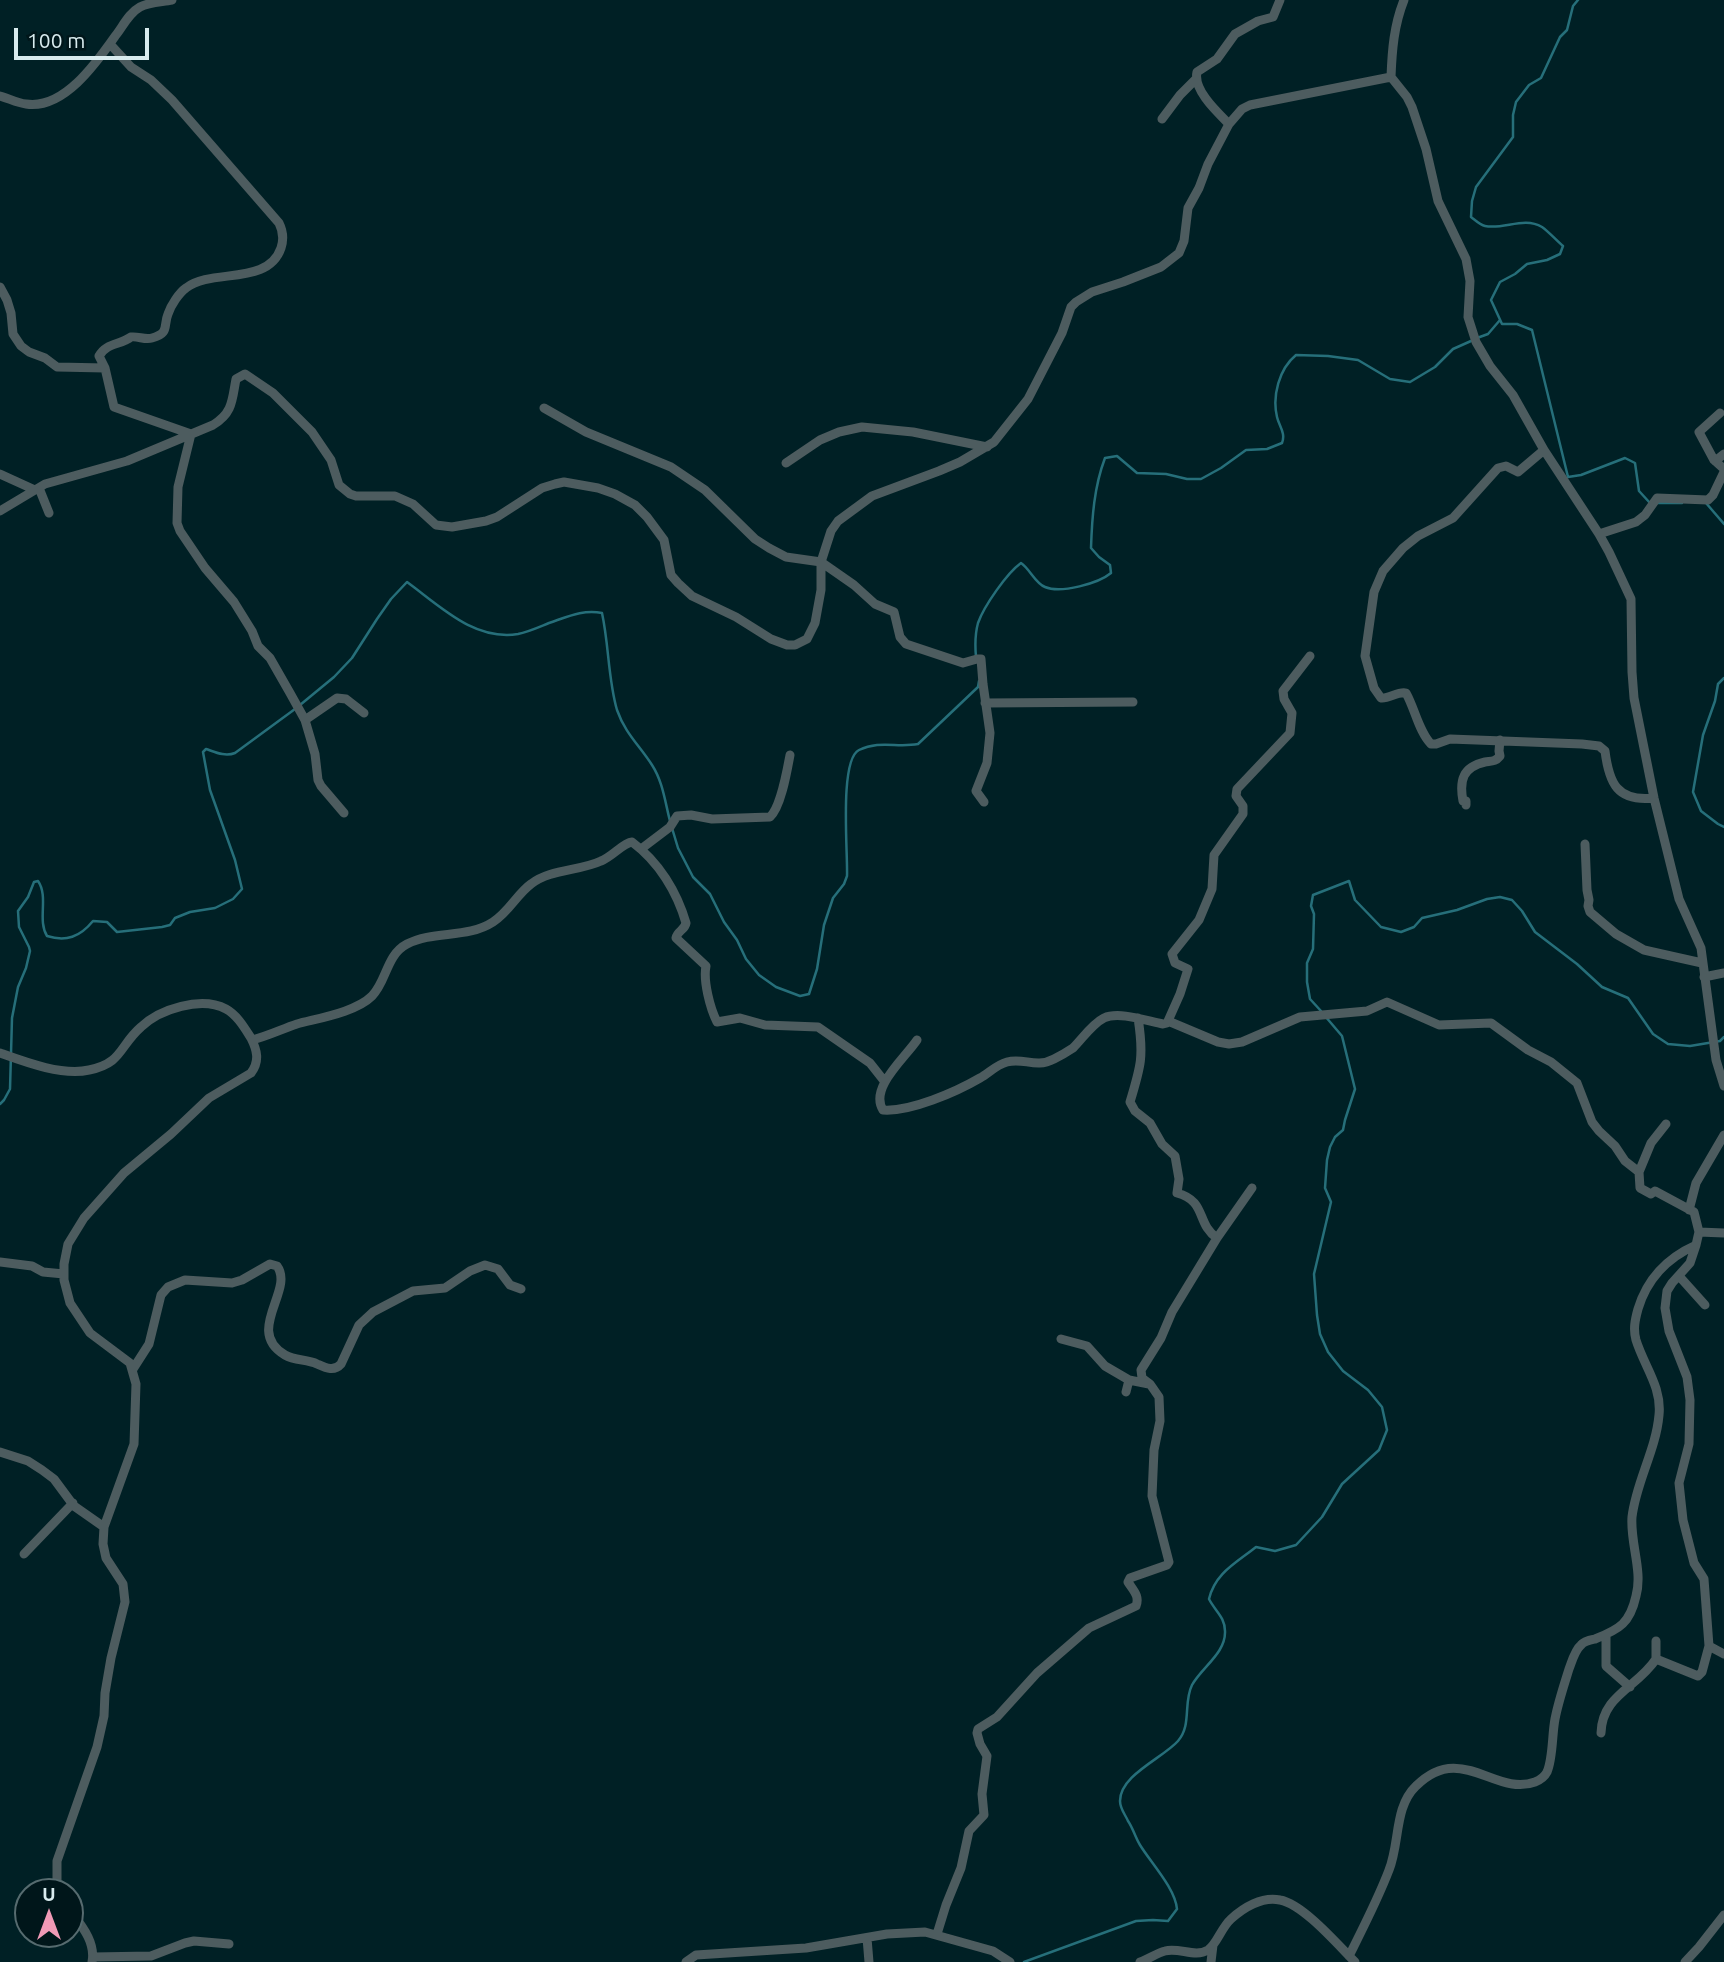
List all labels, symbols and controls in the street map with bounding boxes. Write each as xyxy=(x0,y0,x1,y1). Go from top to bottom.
scale bar xyxy=(18,14,152,58)
text: 100 m xyxy=(27,28,85,52)
north arrow xyxy=(14,1878,84,1948)
text: U xyxy=(42,1883,56,1905)

